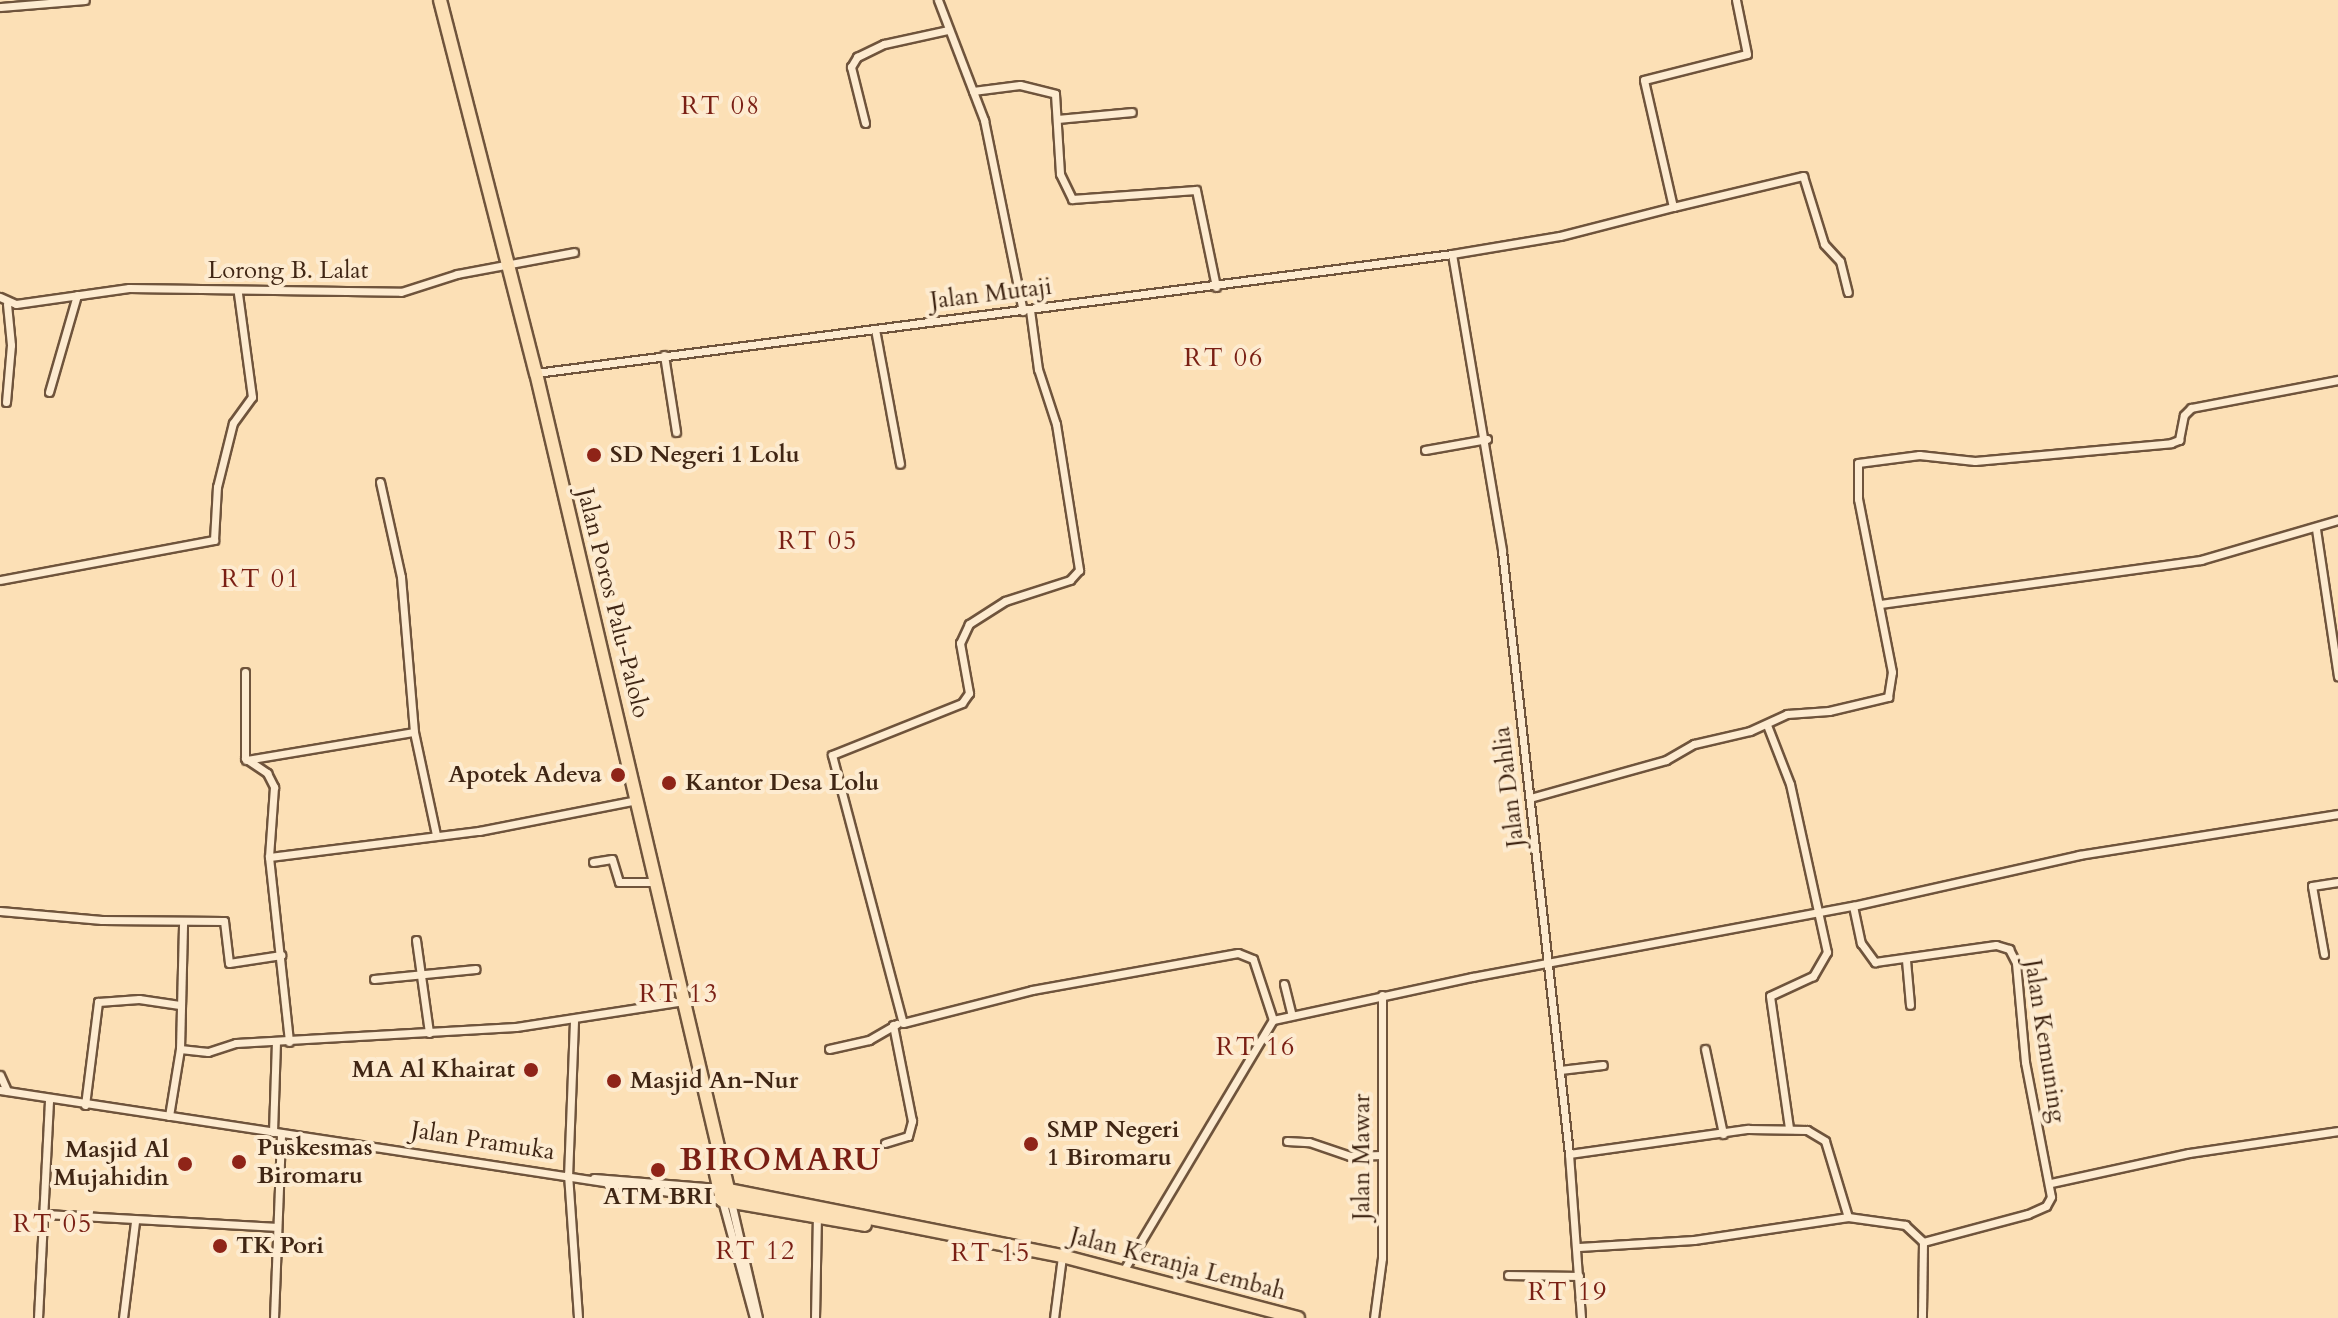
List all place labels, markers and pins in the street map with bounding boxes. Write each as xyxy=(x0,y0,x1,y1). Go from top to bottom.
place label: SD Negeri 1 Lolu xyxy=(610,441,800,469)
marker: SD Negeri 1 Lolu xyxy=(585,446,603,464)
place label: Apotek Adeva xyxy=(448,761,602,789)
marker: Apotek Adeva xyxy=(609,766,627,784)
place label: Kantor Desa Lolu xyxy=(685,769,879,797)
marker: Kantor Desa Lolu xyxy=(660,774,678,792)
place label: MA Al Khairat xyxy=(352,1056,515,1084)
marker: MA Al Khairat xyxy=(522,1061,540,1079)
place label: Masjid An-Nur xyxy=(630,1067,798,1095)
marker: Masjid An-Nur xyxy=(605,1072,623,1090)
place label: SMP Negeri 1 Biromaru xyxy=(1047,1116,1179,1172)
place label: Puskesmas Biromaru xyxy=(257,1134,373,1190)
marker: SMP Negeri 1 Biromaru xyxy=(1022,1135,1040,1153)
place label: Masjid Al Mujahidin xyxy=(53,1136,169,1192)
marker: Puskesmas Biromaru xyxy=(228,1151,250,1173)
marker: Masjid Al Mujahidin xyxy=(176,1155,194,1173)
marker: ATM BRI xyxy=(649,1161,667,1179)
place label: ATM BRI xyxy=(603,1183,713,1211)
place label: TK Pori xyxy=(236,1232,324,1260)
marker: TK Pori xyxy=(211,1237,229,1255)

